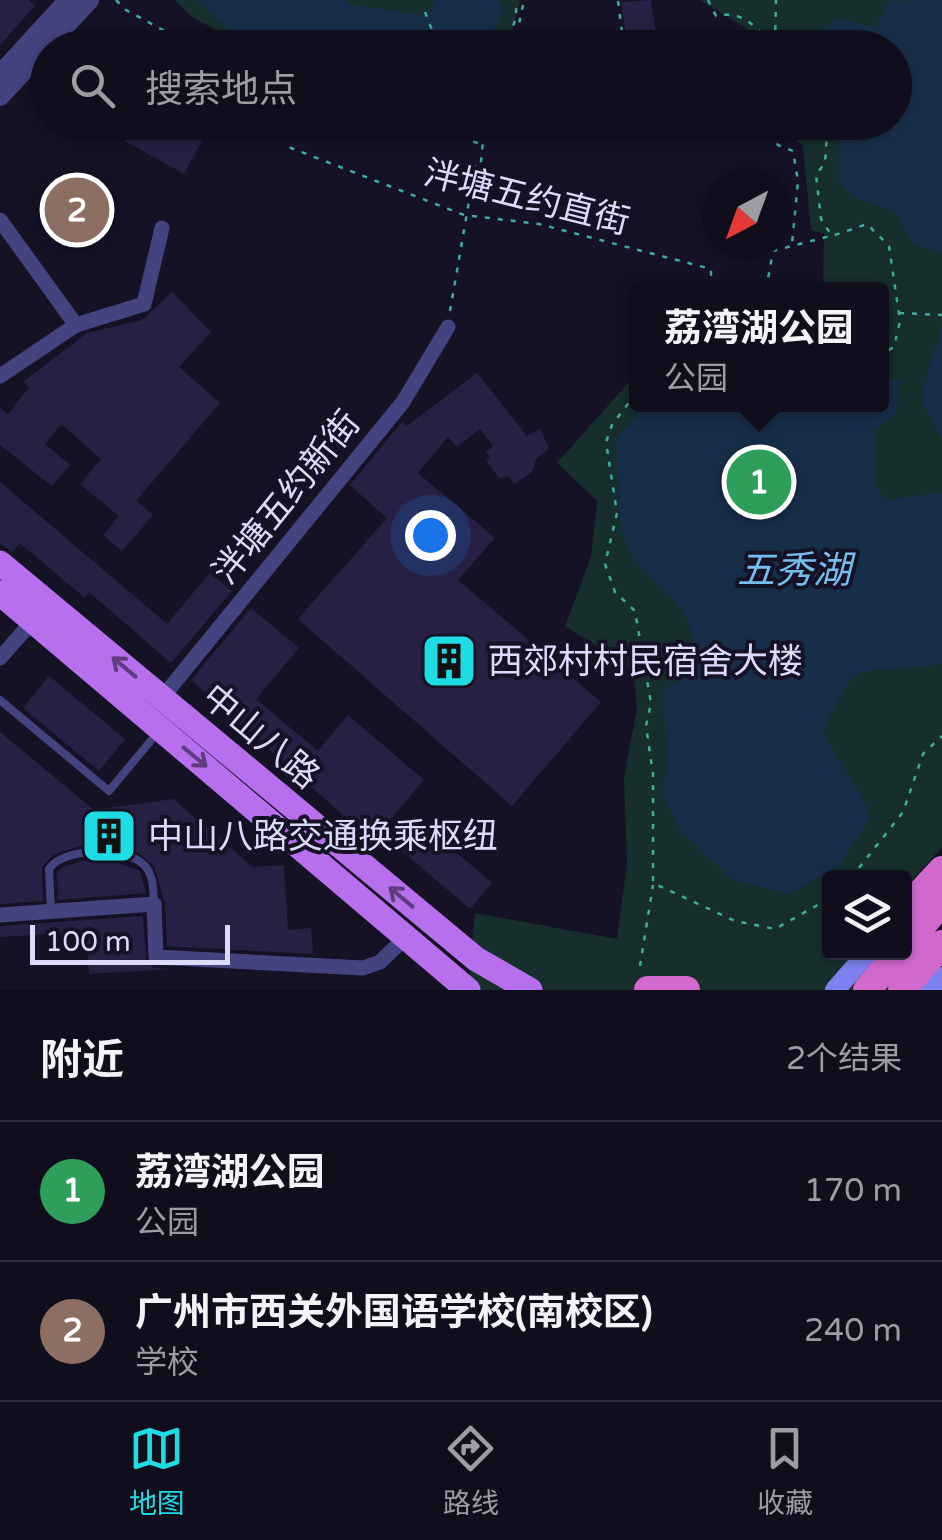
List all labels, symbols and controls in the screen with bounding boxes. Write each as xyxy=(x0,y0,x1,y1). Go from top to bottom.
search box xyxy=(30,30,912,140)
icon: search xyxy=(65,58,120,113)
text: 搜索地点 xyxy=(145,67,297,113)
street label: 泮塘五约直街 xyxy=(420,152,634,244)
north arrow xyxy=(702,170,792,260)
pin: 2 xyxy=(44,172,110,248)
popup xyxy=(629,282,889,412)
text: 荔湾湖公园 xyxy=(664,306,854,352)
text: 公园 xyxy=(664,360,728,398)
street label: 泮塘五约新街 xyxy=(204,403,369,592)
pin: 1 xyxy=(726,444,792,520)
your location xyxy=(405,510,456,561)
water label: 五秀湖 xyxy=(737,548,856,594)
building icon: 西郊村村民宿舍大楼 xyxy=(419,631,479,691)
place label: 西郊村村民宿舍大楼 xyxy=(488,641,803,683)
one-way arrow xyxy=(111,657,137,679)
street label: 中山八路 xyxy=(193,676,327,798)
one-way arrow xyxy=(181,746,207,768)
building icon: 中山八路交通换乘枢纽 xyxy=(79,806,139,866)
place label: 中山八路交通换乘枢纽 xyxy=(148,816,498,858)
map controls xyxy=(822,870,912,960)
button: layers xyxy=(822,870,912,960)
one-way arrow xyxy=(388,886,414,908)
scale bar xyxy=(30,920,230,964)
text: 100 m xyxy=(45,925,131,959)
text: 附近 xyxy=(40,1035,124,1086)
text: 2个结果 xyxy=(786,1040,902,1078)
text: 荔湾湖公园 xyxy=(135,1150,325,1196)
text: 1 xyxy=(62,1172,83,1210)
text: 170 m xyxy=(804,1172,902,1210)
text: 公园 xyxy=(135,1204,199,1242)
text: 广州市西关外国语学校(南校区) xyxy=(135,1290,653,1336)
text: 2 xyxy=(62,1312,83,1350)
text: 240 m xyxy=(804,1312,902,1350)
text: 学校 xyxy=(135,1344,199,1382)
tab: 地图 xyxy=(129,1421,185,1521)
tab: 路线 xyxy=(443,1421,499,1521)
tab: 收藏 xyxy=(757,1421,813,1521)

